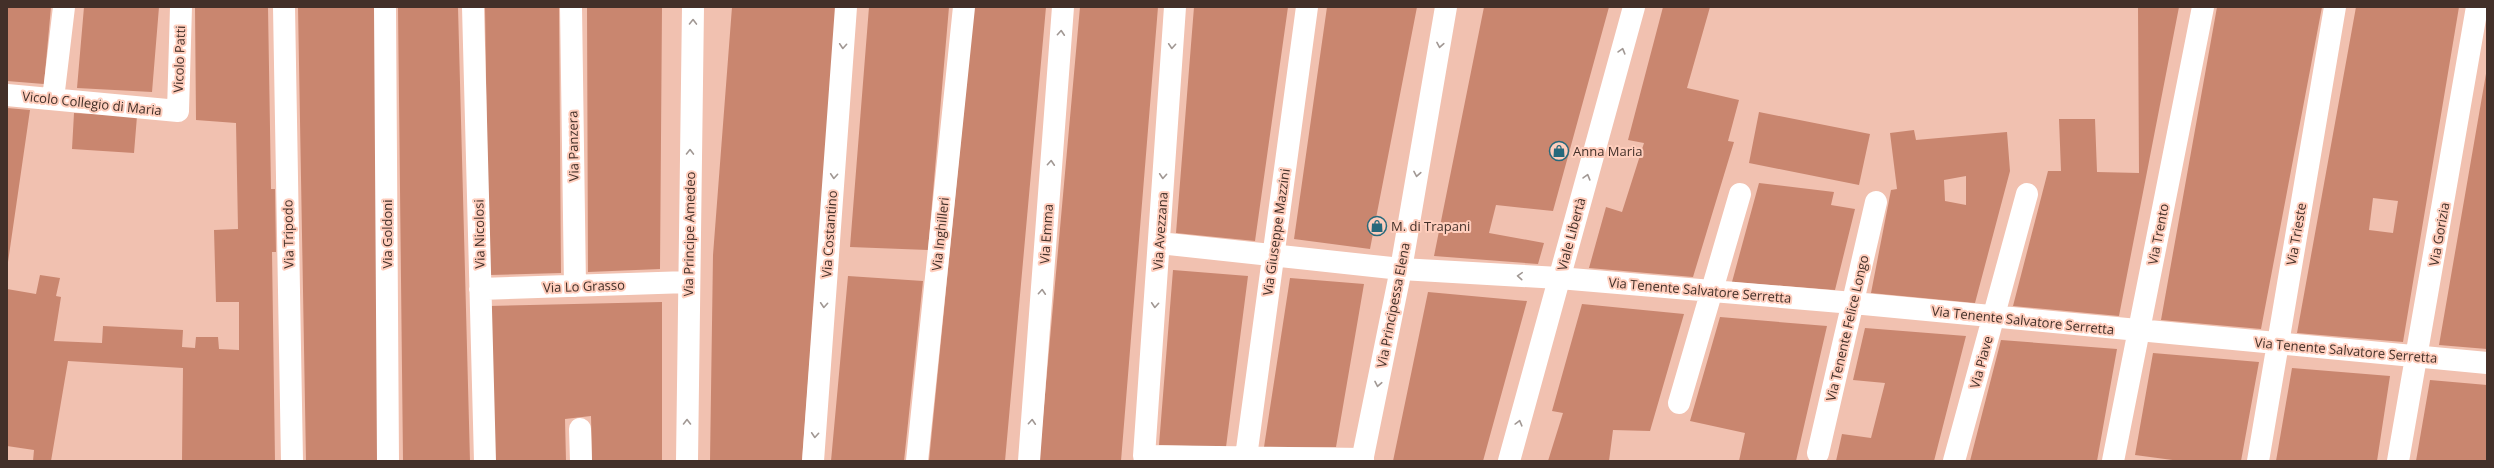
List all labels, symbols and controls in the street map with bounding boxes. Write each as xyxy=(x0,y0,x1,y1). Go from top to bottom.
one-way arrow xyxy=(689,19,697,25)
street label: Vicolo Patti xyxy=(169,25,189,93)
one-way arrow xyxy=(1057,30,1066,36)
one-way arrow xyxy=(1436,42,1444,49)
one-way arrow xyxy=(838,43,847,49)
one-way arrow xyxy=(1168,43,1177,49)
one-way arrow xyxy=(1617,48,1626,55)
street label: Vicolo Collegio di Maria xyxy=(21,87,163,119)
street label: Via Panzera xyxy=(563,111,583,181)
shop icon: Anna Maria xyxy=(1548,140,1570,162)
place label: Anna Maria xyxy=(1573,142,1643,160)
one-way arrow xyxy=(686,149,694,155)
one-way arrow xyxy=(1047,160,1056,166)
street label: Via Giuseppe Mazzini xyxy=(1258,167,1294,297)
one-way arrow xyxy=(1413,170,1422,177)
street label: Via Principe Amedeo xyxy=(679,171,699,297)
one-way arrow xyxy=(829,173,838,179)
one-way arrow xyxy=(1159,173,1168,179)
one-way arrow xyxy=(1582,173,1591,180)
street label: Via Costantino xyxy=(817,190,841,278)
street label: Via Avezzana xyxy=(1148,191,1172,271)
street label: Via Inghilleri xyxy=(927,196,953,272)
street label: Viale Libertà xyxy=(1553,196,1589,272)
street label: Via Tripodo xyxy=(278,199,298,269)
street label: Via Goldoni xyxy=(378,199,396,269)
street label: Via Nicolosi xyxy=(469,199,489,269)
street label: Via Gorizia xyxy=(2425,201,2453,267)
street label: Via Trento xyxy=(2143,202,2173,266)
street label: Via Trieste xyxy=(2282,202,2310,266)
street label: Via Emma xyxy=(1035,203,1057,265)
shop icon: M. di Trapani xyxy=(1366,215,1388,237)
place label: M. di Trapani xyxy=(1391,217,1470,235)
street label: Via Principessa Elena xyxy=(1372,241,1414,369)
street label: Via Tenente Felice Longo xyxy=(1821,253,1873,403)
one-way arrow xyxy=(1517,272,1523,280)
street label: Via Tenente Salvatore Serretta xyxy=(1608,273,1792,307)
street label: Via Lo Grasso xyxy=(543,276,625,296)
one-way arrow xyxy=(1037,289,1046,296)
street label: Via Tenente Salvatore Serretta xyxy=(1931,301,2115,339)
one-way arrow xyxy=(820,302,829,308)
one-way arrow xyxy=(1150,302,1159,308)
street label: Via Tenente Salvatore Serretta xyxy=(2254,333,2438,367)
street label: Via Piave xyxy=(1965,334,1997,390)
one-way arrow xyxy=(1374,381,1382,387)
one-way arrow xyxy=(683,419,691,425)
one-way arrow xyxy=(1027,419,1036,425)
one-way arrow xyxy=(1514,420,1523,427)
one-way arrow xyxy=(811,432,820,438)

